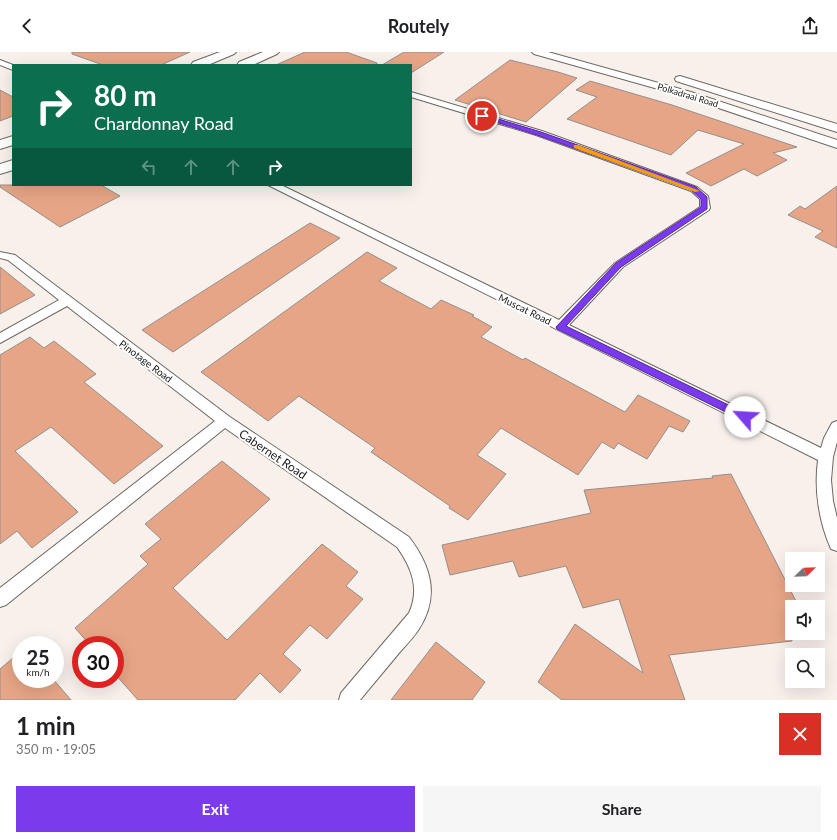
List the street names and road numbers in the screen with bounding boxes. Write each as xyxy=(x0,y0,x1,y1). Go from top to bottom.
street label: Polkadraai Road xyxy=(656,81,720,109)
street label: Muscat Road xyxy=(497,291,553,327)
street label: Pinotage Road xyxy=(117,337,175,385)
street label: Cabernet Road xyxy=(236,426,310,482)

